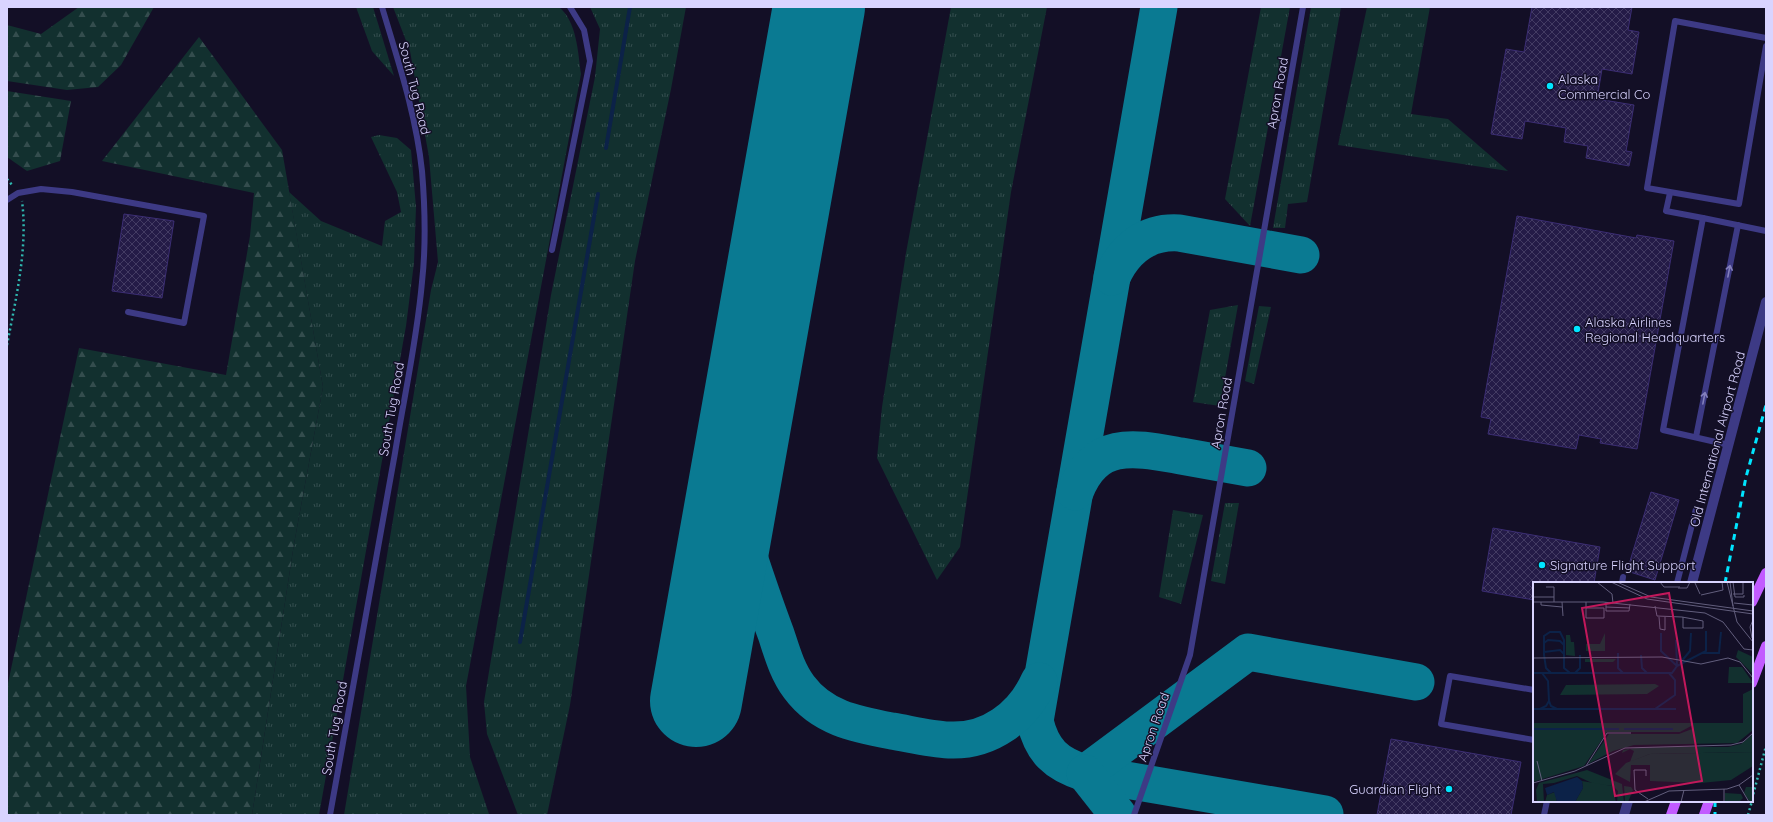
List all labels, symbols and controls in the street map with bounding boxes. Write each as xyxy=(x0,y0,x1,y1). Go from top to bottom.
street label: South Tug Road xyxy=(396,40,434,136)
street label: Apron Road xyxy=(1263,56,1291,130)
place label: Alaska Commercial Co xyxy=(1558,71,1651,102)
marker: Alaska Commercial Co xyxy=(1545,81,1555,91)
one-way arrow xyxy=(1725,265,1733,278)
place label: Alaska Airlines Regional Headquarters xyxy=(1585,314,1725,345)
marker: Alaska Airlines Regional Headquarters xyxy=(1572,324,1582,334)
street label: Old International Airport Road xyxy=(1686,349,1748,529)
street label: South Tug Road xyxy=(375,361,407,457)
street label: Apron Road xyxy=(1207,376,1235,450)
one-way arrow xyxy=(1700,392,1708,405)
place label: Signature Flight Support xyxy=(1550,557,1695,573)
marker: Signature Flight Support xyxy=(1537,560,1547,570)
inset map xyxy=(1533,582,1753,802)
street label: South Tug Road xyxy=(318,680,350,776)
street label: Apron Road xyxy=(1134,690,1172,764)
place label: Guardian Flight xyxy=(1349,781,1441,797)
marker: Guardian Flight xyxy=(1444,784,1454,794)

